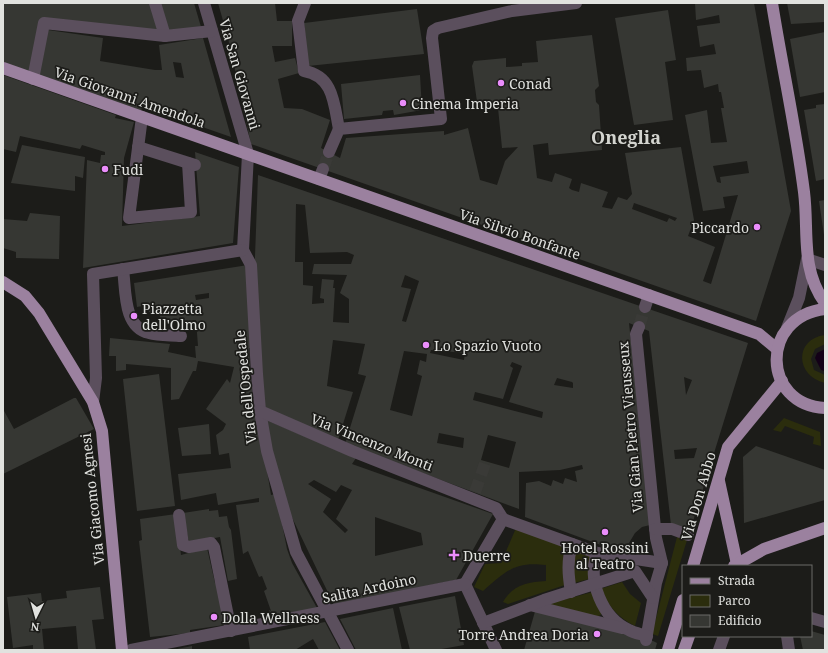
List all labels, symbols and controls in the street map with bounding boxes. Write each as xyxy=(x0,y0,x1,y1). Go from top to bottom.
street label: Via San Giovanni xyxy=(215,16,265,132)
street label: Via Giovanni Amendola xyxy=(52,62,208,132)
place label: Conad xyxy=(509,74,552,93)
marker: Conad xyxy=(496,78,506,88)
place label: Cinema Imperia xyxy=(411,94,519,113)
marker: Cinema Imperia xyxy=(398,98,408,108)
district label: Oneglia xyxy=(591,125,661,149)
place label: Fudi xyxy=(113,160,144,179)
marker: Fudi xyxy=(100,164,110,174)
street label: Via Silvio Bonfante xyxy=(457,204,583,264)
place label: Piccardo xyxy=(691,218,749,237)
marker: Piccardo xyxy=(752,222,762,232)
place label: Piazzetta dell'Olmo xyxy=(142,299,206,334)
marker: Piazzetta dell'Olmo xyxy=(129,311,139,321)
street label: Via dell'Ospedale xyxy=(230,329,260,445)
place label: Lo Spazio Vuoto xyxy=(434,336,541,355)
marker: Lo Spazio Vuoto xyxy=(421,340,431,350)
street label: Via Gian Pietro Vieusseux xyxy=(613,340,647,513)
street label: Via Vincenzo Monti xyxy=(308,409,436,475)
street label: Via Giacomo Agnesi xyxy=(76,432,108,566)
street label: Via Don Abbo xyxy=(676,449,720,543)
marker: Hotel Rossini al Teatro xyxy=(600,527,610,537)
place label: Hotel Rossini al Teatro xyxy=(561,538,649,573)
place label: Duerre xyxy=(463,546,510,565)
marker: Duerre xyxy=(448,549,460,561)
legend xyxy=(682,565,812,637)
street label: Salita Ardoino xyxy=(320,569,418,607)
text: Strada xyxy=(718,572,755,589)
text: Parco xyxy=(718,592,751,609)
north arrow xyxy=(16,597,56,637)
place label: Dolla Wellness xyxy=(222,608,320,627)
marker: Dolla Wellness xyxy=(209,612,219,622)
text: Edificio xyxy=(718,612,761,629)
text: N xyxy=(30,620,40,635)
place label: Torre Andrea Doria xyxy=(458,625,589,644)
marker: Torre Andrea Doria xyxy=(592,629,602,639)

